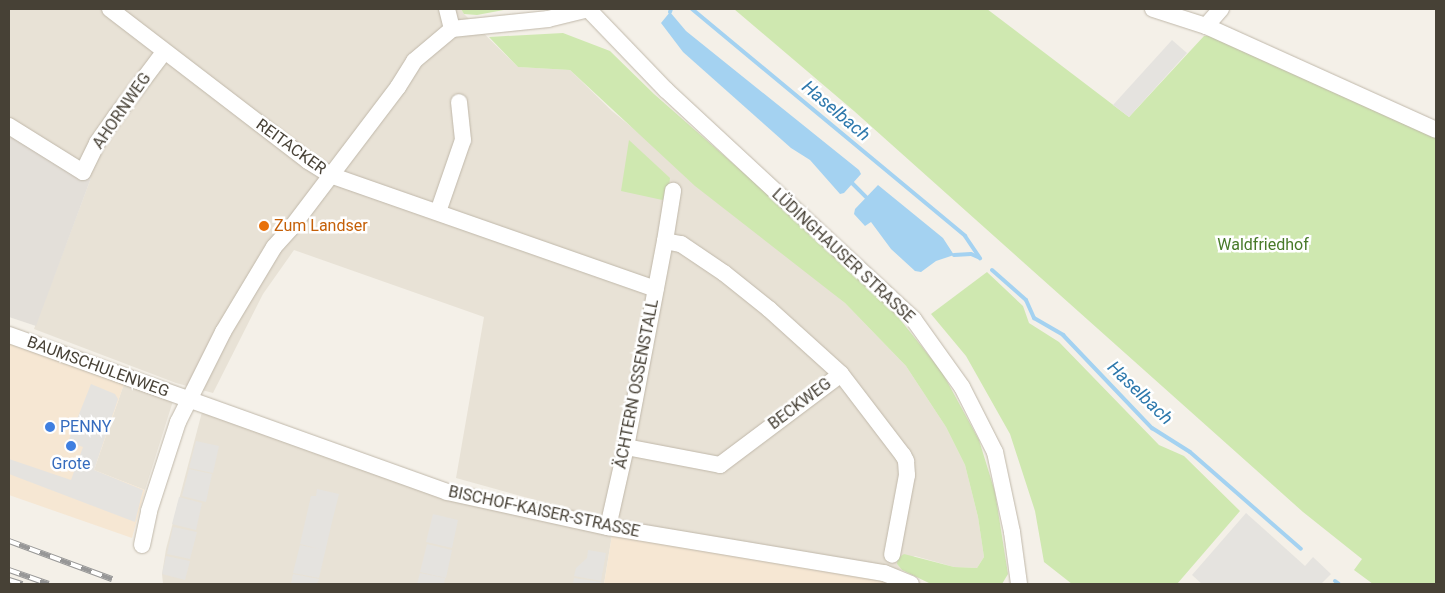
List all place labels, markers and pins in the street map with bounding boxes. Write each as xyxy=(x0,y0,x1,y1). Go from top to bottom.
place label: Zum Landser xyxy=(274,216,368,236)
marker: Zum Landser xyxy=(258,220,270,232)
place label: PENNY xyxy=(60,417,111,437)
marker: PENNY xyxy=(44,421,56,433)
marker: Grote xyxy=(65,440,77,452)
place label: Grote xyxy=(51,454,91,474)

